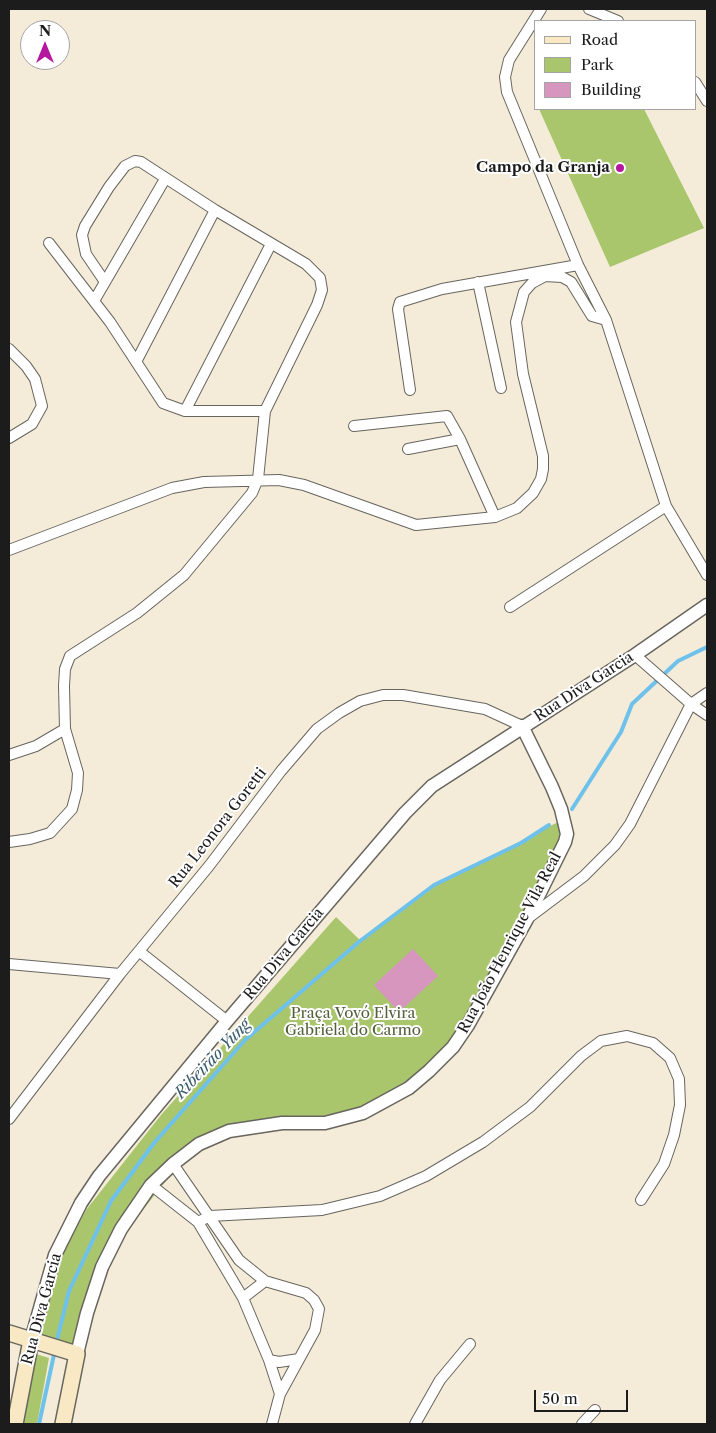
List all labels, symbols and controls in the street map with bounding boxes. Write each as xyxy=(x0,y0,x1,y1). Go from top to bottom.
north arrow xyxy=(20,20,70,70)
legend xyxy=(534,20,696,110)
text: N xyxy=(39,22,51,40)
text: Road xyxy=(581,30,618,49)
text: Park xyxy=(581,55,614,74)
text: Building xyxy=(581,80,641,99)
place label: Campo da Granja xyxy=(476,159,610,177)
marker: Campo da Granja xyxy=(614,162,626,174)
street label: Rua Diva Garcia xyxy=(531,648,637,726)
street label: Rua Leonora Goretti xyxy=(166,764,270,892)
street label: Rua João Henrique Vila Real xyxy=(454,849,566,1037)
street label: Rua Diva Garcia xyxy=(240,904,328,1004)
park label: Praça Vovó Elvira Gabriela do Carmo xyxy=(285,1005,421,1040)
water label: Ribeirão Yung xyxy=(171,1015,255,1103)
street label: Rua Diva Garcia xyxy=(18,1251,66,1367)
scale bar xyxy=(536,1380,630,1412)
text: 50 m xyxy=(542,1389,578,1408)

